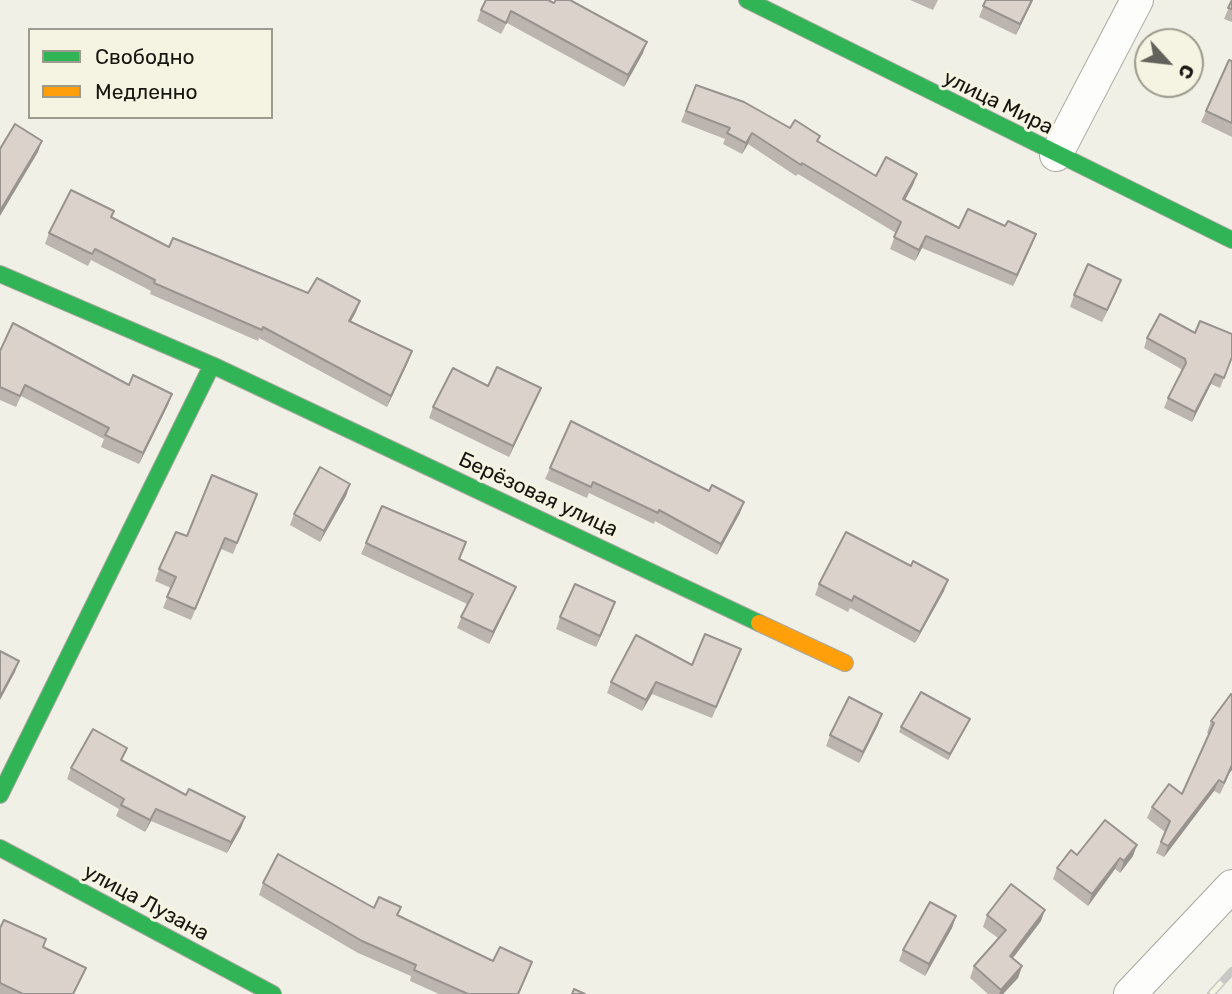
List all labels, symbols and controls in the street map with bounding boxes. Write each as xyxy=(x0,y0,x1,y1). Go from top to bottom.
legend xyxy=(28,28,273,119)
north arrow xyxy=(1134,28,1204,98)
text: Свободно xyxy=(95,44,195,69)
text: С xyxy=(1173,61,1200,83)
street label: улица Мира xyxy=(939,66,1057,140)
text: Медленно xyxy=(95,79,198,104)
street label: Берёзовая улица xyxy=(454,447,622,543)
street label: улица Лузана xyxy=(79,859,213,947)

